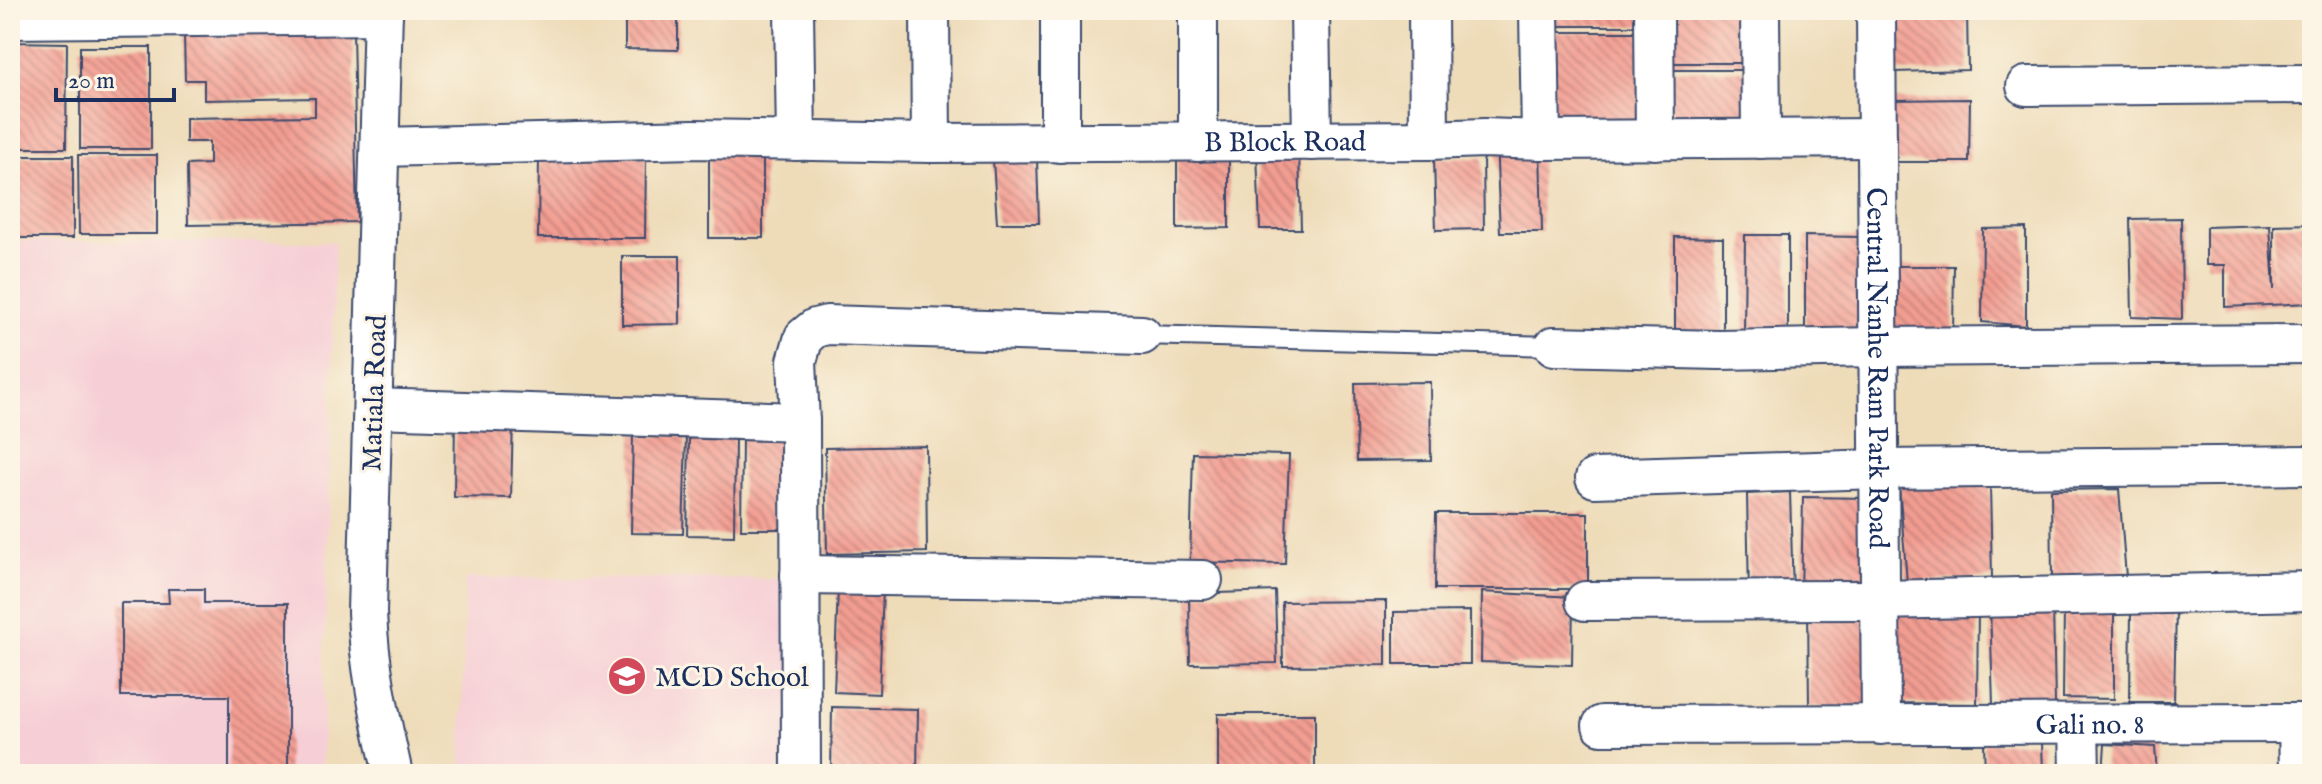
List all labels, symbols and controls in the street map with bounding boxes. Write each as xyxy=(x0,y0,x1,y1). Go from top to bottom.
scale bar xyxy=(56,52,174,102)
text: 20 m xyxy=(68,66,115,97)
street label: B Block Road xyxy=(1204,125,1366,161)
street label: Central Nanhe Ram Park Road xyxy=(1857,187,1895,549)
street label: Matiala Road xyxy=(355,314,396,472)
school or university icon: MCD School xyxy=(606,655,648,697)
place label: MCD School xyxy=(655,661,809,696)
street label: Gali no. 8 xyxy=(2036,708,2144,744)

